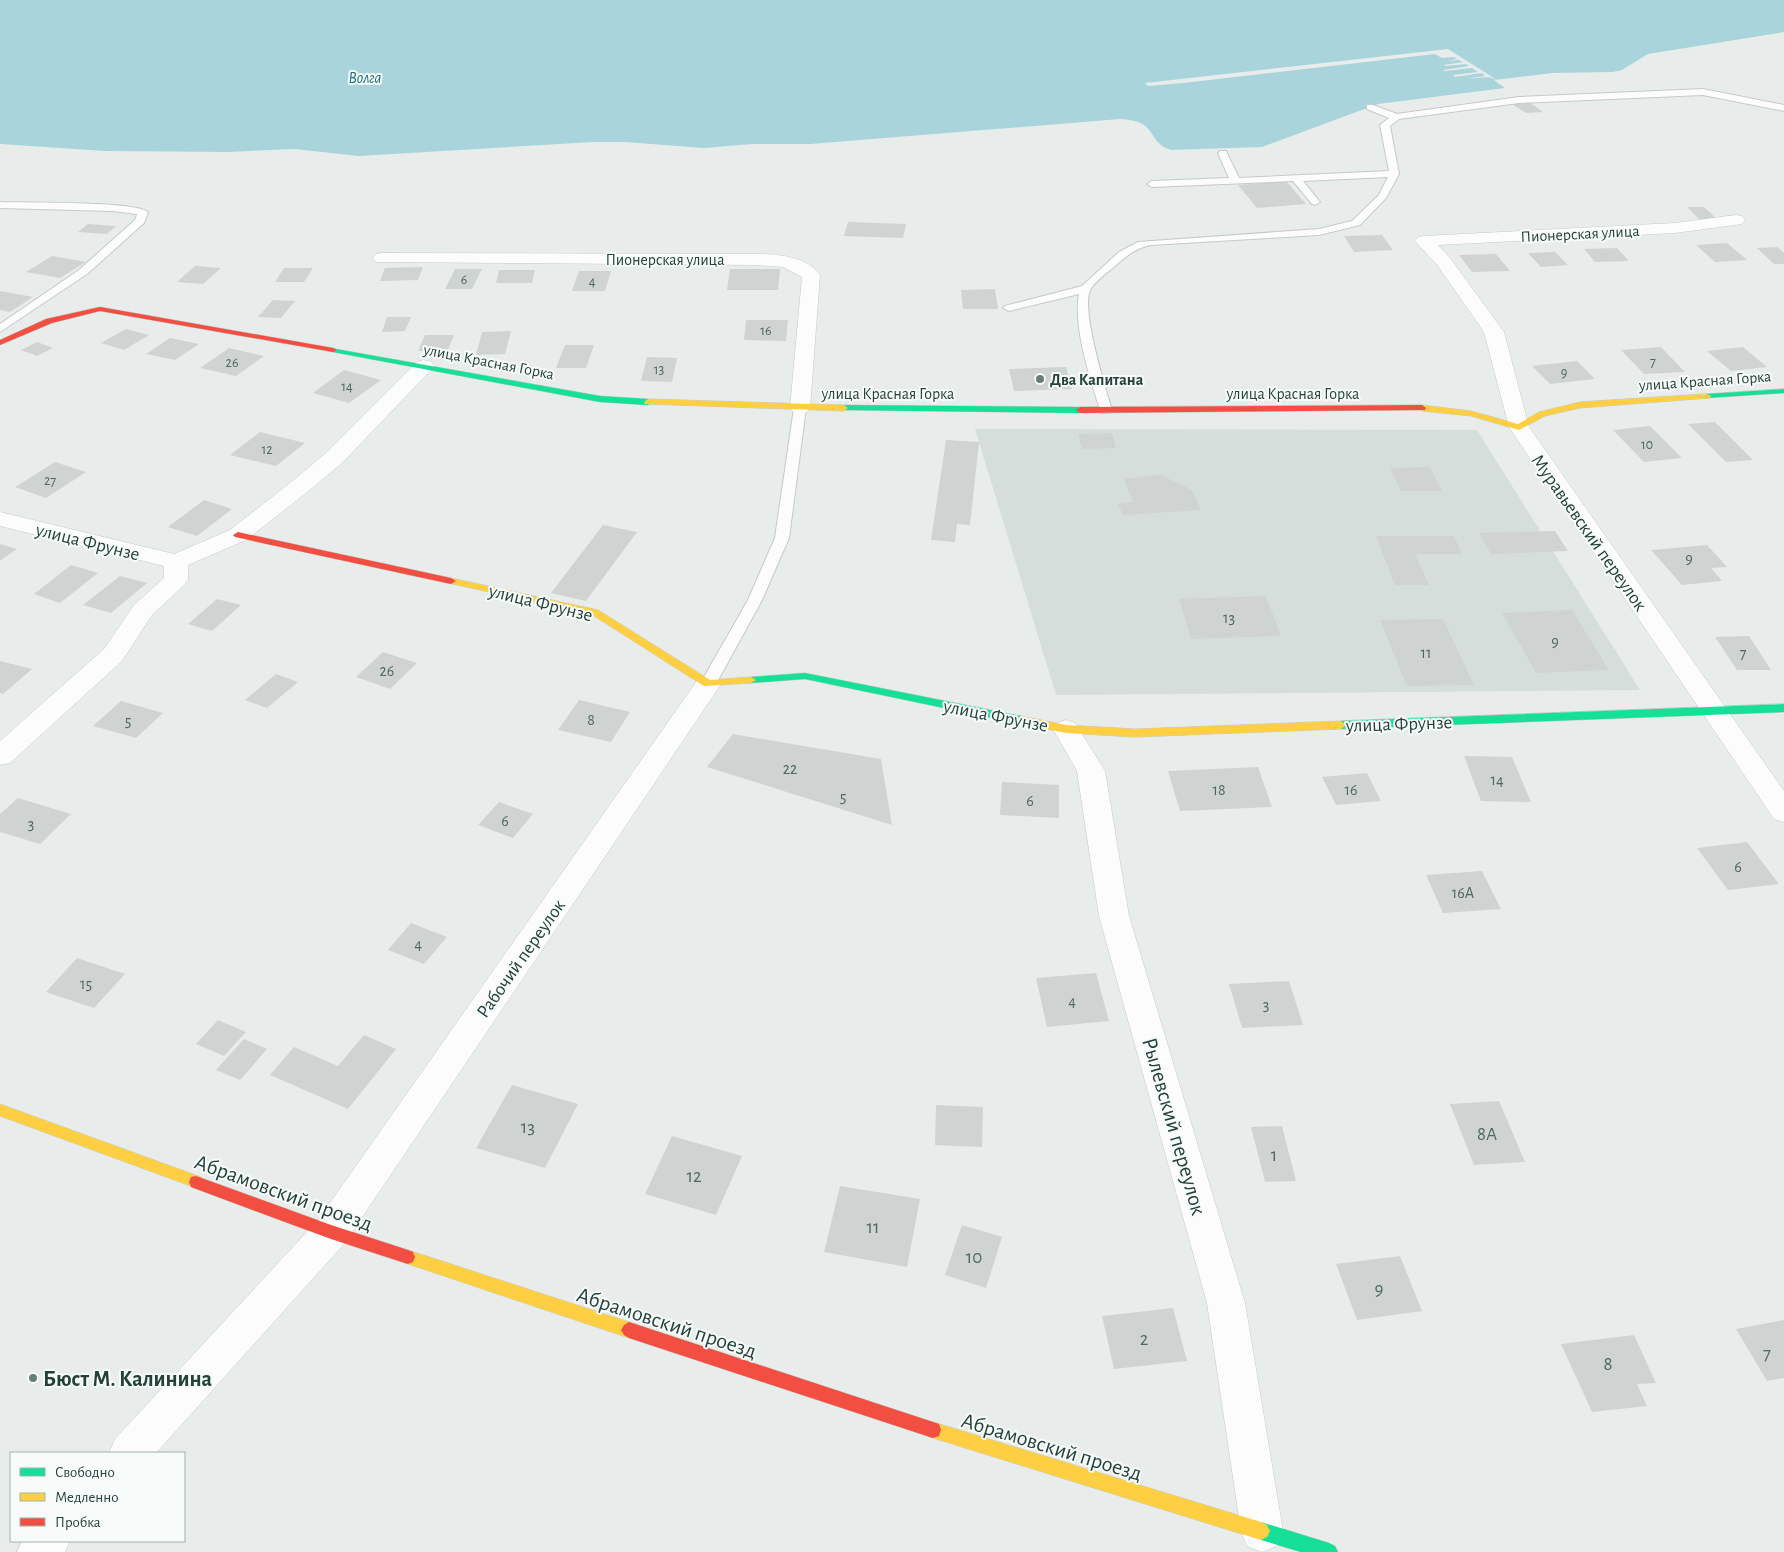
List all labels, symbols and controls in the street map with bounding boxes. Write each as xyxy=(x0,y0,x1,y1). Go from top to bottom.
water label: Волга xyxy=(349,70,382,86)
street label: Пионерская улица xyxy=(1520,223,1640,246)
street label: Пионерская улица xyxy=(605,252,725,269)
house number: 6 xyxy=(461,273,467,287)
house number: 4 xyxy=(589,275,596,289)
house number: 16 xyxy=(760,324,772,338)
street label: улица Красная Горка xyxy=(421,341,556,383)
house number: 7 xyxy=(1650,355,1656,369)
house number: 26 xyxy=(226,356,238,370)
house number: 13 xyxy=(654,363,665,377)
house number: 9 xyxy=(1561,366,1567,380)
street label: улица Красная Горка xyxy=(1637,368,1772,395)
place label: Два Капитана xyxy=(1050,372,1144,388)
marker: Два Капитана xyxy=(1034,373,1046,385)
house number: 14 xyxy=(341,380,353,394)
street label: улица Красная Горка xyxy=(821,386,954,403)
street label: улица Красная Горка xyxy=(1226,386,1359,403)
house number: 10 xyxy=(1641,438,1653,452)
house number: 12 xyxy=(261,443,273,457)
street label: Муравьевский переулок xyxy=(1528,451,1650,615)
house number: 27 xyxy=(44,474,56,488)
street label: улица Фрунзе xyxy=(33,520,142,565)
house number: 9 xyxy=(1685,551,1693,567)
street label: улица Фрунзе xyxy=(486,581,595,626)
house number: 13 xyxy=(1223,610,1235,626)
house number: 9 xyxy=(1551,634,1559,650)
house number: 11 xyxy=(1420,645,1432,661)
house number: 7 xyxy=(1740,646,1747,662)
house number: 26 xyxy=(380,663,394,679)
street label: улица Фрунзе xyxy=(941,697,1050,736)
house number: 8 xyxy=(587,712,595,728)
house number: 5 xyxy=(125,713,131,729)
street label: улица Фрунзе xyxy=(1345,713,1453,736)
house number: 22 xyxy=(783,761,797,777)
house number: 14 xyxy=(1490,772,1504,788)
house number: 18 xyxy=(1212,782,1226,798)
house number: 16 xyxy=(1344,782,1358,798)
house number: 5 xyxy=(840,789,846,805)
house number: 6 xyxy=(1026,793,1034,809)
house number: 6 xyxy=(501,813,509,829)
house number: 3 xyxy=(28,816,34,832)
house number: 6 xyxy=(1734,859,1742,875)
house number: 16А xyxy=(1452,885,1475,901)
street label: Рабочий переулок xyxy=(473,896,569,1022)
house number: 4 xyxy=(414,936,422,952)
house number: 15 xyxy=(80,976,92,992)
house number: 4 xyxy=(1068,993,1076,1009)
house number: 3 xyxy=(1263,997,1269,1013)
street label: Рылевский переулок xyxy=(1138,1035,1210,1218)
house number: 13 xyxy=(521,1118,535,1137)
house number: 8А xyxy=(1477,1125,1497,1144)
house number: 1 xyxy=(1271,1146,1277,1165)
street label: Абрамовский проезд xyxy=(192,1151,376,1235)
house number: 12 xyxy=(686,1167,702,1186)
house number: 11 xyxy=(866,1218,880,1237)
house number: 10 xyxy=(966,1248,982,1267)
house number: 9 xyxy=(1375,1280,1384,1299)
street label: Абрамовский проезд xyxy=(574,1284,759,1362)
house number: 2 xyxy=(1140,1330,1149,1349)
house number: 7 xyxy=(1763,1345,1771,1364)
house number: 8 xyxy=(1603,1355,1613,1374)
place label: Бюст М. Калинина xyxy=(43,1368,212,1390)
marker: Бюст М. Калинина xyxy=(27,1372,39,1384)
street label: Абрамовский проезд xyxy=(959,1409,1145,1485)
legend xyxy=(10,1452,185,1542)
text: Свободно xyxy=(55,1465,115,1480)
text: Медленно xyxy=(55,1490,119,1505)
text: Пробка xyxy=(55,1515,101,1530)

